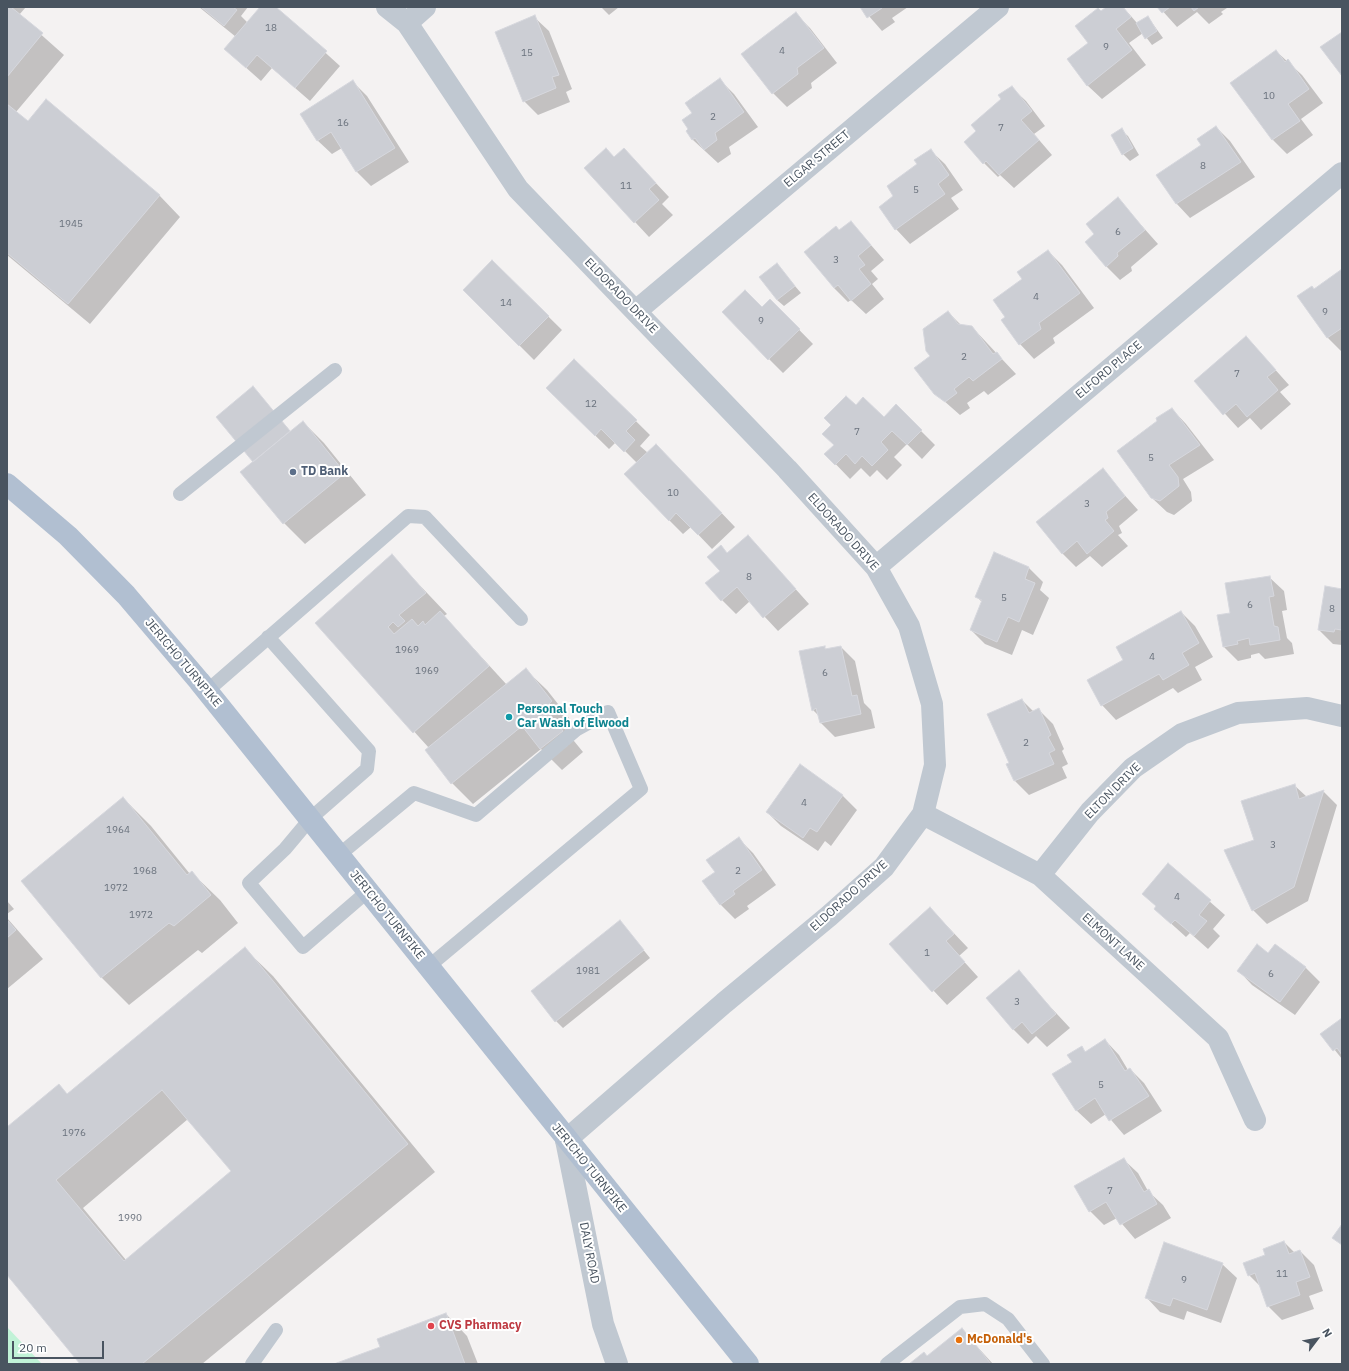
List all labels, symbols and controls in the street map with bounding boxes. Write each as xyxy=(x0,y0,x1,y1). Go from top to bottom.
house number: 18 xyxy=(265,22,277,34)
house number: 9 xyxy=(1103,41,1109,53)
house number: 4 xyxy=(779,45,785,57)
house number: 15 xyxy=(521,47,533,59)
house number: 10 xyxy=(1263,90,1275,102)
house number: 2 xyxy=(710,111,716,123)
house number: 16 xyxy=(337,117,349,129)
house number: 7 xyxy=(998,122,1004,134)
street label: ELGAR STREET xyxy=(781,127,853,191)
house number: 8 xyxy=(1200,160,1206,172)
house number: 11 xyxy=(620,180,632,192)
house number: 5 xyxy=(913,184,919,196)
house number: 1945 xyxy=(59,218,83,230)
house number: 6 xyxy=(1115,226,1121,238)
house number: 3 xyxy=(833,254,839,266)
street label: ELDORADO DRIVE xyxy=(581,255,661,337)
house number: 4 xyxy=(1033,291,1039,303)
house number: 14 xyxy=(500,297,512,309)
house number: 9 xyxy=(1322,306,1328,318)
house number: 9 xyxy=(758,315,764,327)
street label: ELFORD PLACE xyxy=(1073,338,1145,402)
house number: 2 xyxy=(961,351,967,363)
house number: 7 xyxy=(1234,368,1240,380)
house number: 12 xyxy=(585,398,597,410)
house number: 7 xyxy=(854,426,860,438)
house number: 5 xyxy=(1148,452,1154,464)
place label: TD Bank xyxy=(301,465,348,479)
marker: TD Bank xyxy=(288,467,298,477)
house number: 10 xyxy=(667,487,679,499)
street label: ELDORADO DRIVE xyxy=(804,490,882,574)
house number: 3 xyxy=(1084,498,1090,510)
house number: 8 xyxy=(746,571,752,583)
house number: 5 xyxy=(1001,592,1007,604)
house number: 6 xyxy=(1247,599,1253,611)
house number: 8 xyxy=(1329,603,1335,615)
street label: JERICHO TURNPIKE xyxy=(142,616,224,710)
house number: 1969 xyxy=(395,644,419,656)
house number: 4 xyxy=(1149,651,1155,663)
house number: 1969 xyxy=(415,665,439,677)
house number: 6 xyxy=(822,667,828,679)
place label: Personal Touch Car Wash of Elwood xyxy=(517,703,629,731)
marker: Personal Touch Car Wash of Elwood xyxy=(504,712,514,722)
house number: 2 xyxy=(1023,737,1029,749)
street label: ELTON DRIVE xyxy=(1082,760,1144,822)
house number: 4 xyxy=(801,797,807,809)
house number: 1964 xyxy=(106,824,130,836)
house number: 3 xyxy=(1270,839,1276,851)
street label: ELDORADO DRIVE xyxy=(807,857,891,935)
house number: 1968 xyxy=(133,865,157,877)
house number: 2 xyxy=(735,865,741,877)
street label: JERICHO TURNPIKE xyxy=(347,867,427,963)
house number: 1972 xyxy=(104,882,128,894)
house number: 4 xyxy=(1174,891,1180,903)
house number: 1972 xyxy=(129,909,153,921)
street label: ELMONT LANE xyxy=(1079,910,1147,974)
house number: 1 xyxy=(924,947,930,959)
house number: 1981 xyxy=(576,965,600,977)
house number: 6 xyxy=(1268,968,1274,980)
house number: 3 xyxy=(1014,996,1020,1008)
house number: 5 xyxy=(1098,1079,1104,1091)
street label: JERICHO TURNPIKE xyxy=(549,1120,629,1216)
house number: 1976 xyxy=(62,1127,86,1139)
house number: 7 xyxy=(1107,1185,1113,1197)
house number: 1990 xyxy=(118,1212,142,1224)
street label: DALY ROAD xyxy=(576,1221,602,1285)
house number: 11 xyxy=(1276,1268,1288,1280)
house number: 9 xyxy=(1181,1274,1187,1286)
place label: CVS Pharmacy xyxy=(439,1319,521,1333)
north arrow xyxy=(1297,1319,1337,1359)
marker: CVS Pharmacy xyxy=(426,1321,436,1331)
text: N xyxy=(1319,1326,1335,1340)
scale bar xyxy=(14,1333,106,1359)
place label: McDonald's xyxy=(967,1333,1032,1347)
marker: McDonald's xyxy=(954,1335,964,1345)
text: 20 m xyxy=(19,1340,47,1355)

